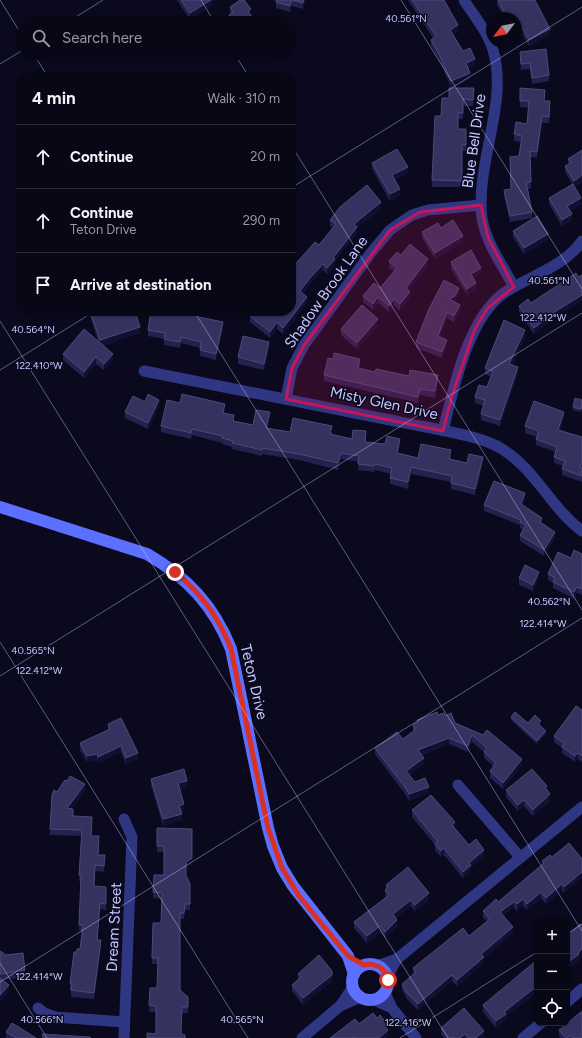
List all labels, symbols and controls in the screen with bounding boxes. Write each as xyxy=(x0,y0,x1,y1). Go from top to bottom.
text: 40.561°N xyxy=(385,12,427,25)
north arrow xyxy=(486,12,522,48)
search box xyxy=(16,16,296,60)
icon: search xyxy=(30,27,52,49)
text: Search here xyxy=(62,29,142,47)
text: 4 min xyxy=(32,88,76,108)
text: Walk · 310 m xyxy=(207,91,280,106)
street label: Blue Bell Drive xyxy=(458,93,490,189)
icon: ahead xyxy=(32,146,54,168)
text: Continue xyxy=(70,148,133,166)
text: 20 m xyxy=(250,149,280,164)
text: Continue xyxy=(70,204,133,222)
icon: ahead xyxy=(32,210,54,232)
text: 290 m xyxy=(243,213,280,228)
text: Teton Drive xyxy=(70,222,136,237)
street label: Shadow Brook Lane xyxy=(281,233,371,351)
icon: arrive xyxy=(32,274,54,296)
text: 40.561°N xyxy=(528,274,570,287)
text: Arrive at destination xyxy=(70,276,211,294)
text: 122.412°W xyxy=(520,311,567,324)
text: 40.564°N xyxy=(11,323,55,336)
text: 122.410°W xyxy=(15,359,63,372)
street label: Misty Glen Drive xyxy=(328,383,440,423)
route end xyxy=(166,563,184,581)
text: 40.562°N xyxy=(527,595,571,608)
text: 122.414°W xyxy=(519,617,567,630)
street label: Teton Drive xyxy=(237,643,271,721)
text: 40.565°N xyxy=(11,644,55,657)
text: 122.412°W xyxy=(16,664,63,677)
street label: Dream Street xyxy=(103,881,125,972)
map controls xyxy=(534,918,570,1026)
button: + xyxy=(534,918,570,954)
button: − xyxy=(534,954,570,990)
text: 122.414°W xyxy=(15,970,63,983)
route start xyxy=(379,971,397,989)
button: locate xyxy=(534,990,570,1026)
text: 40.566°N xyxy=(20,1013,64,1026)
text: 40.565°N xyxy=(220,1013,264,1026)
text: 122.416°W xyxy=(385,1016,432,1029)

